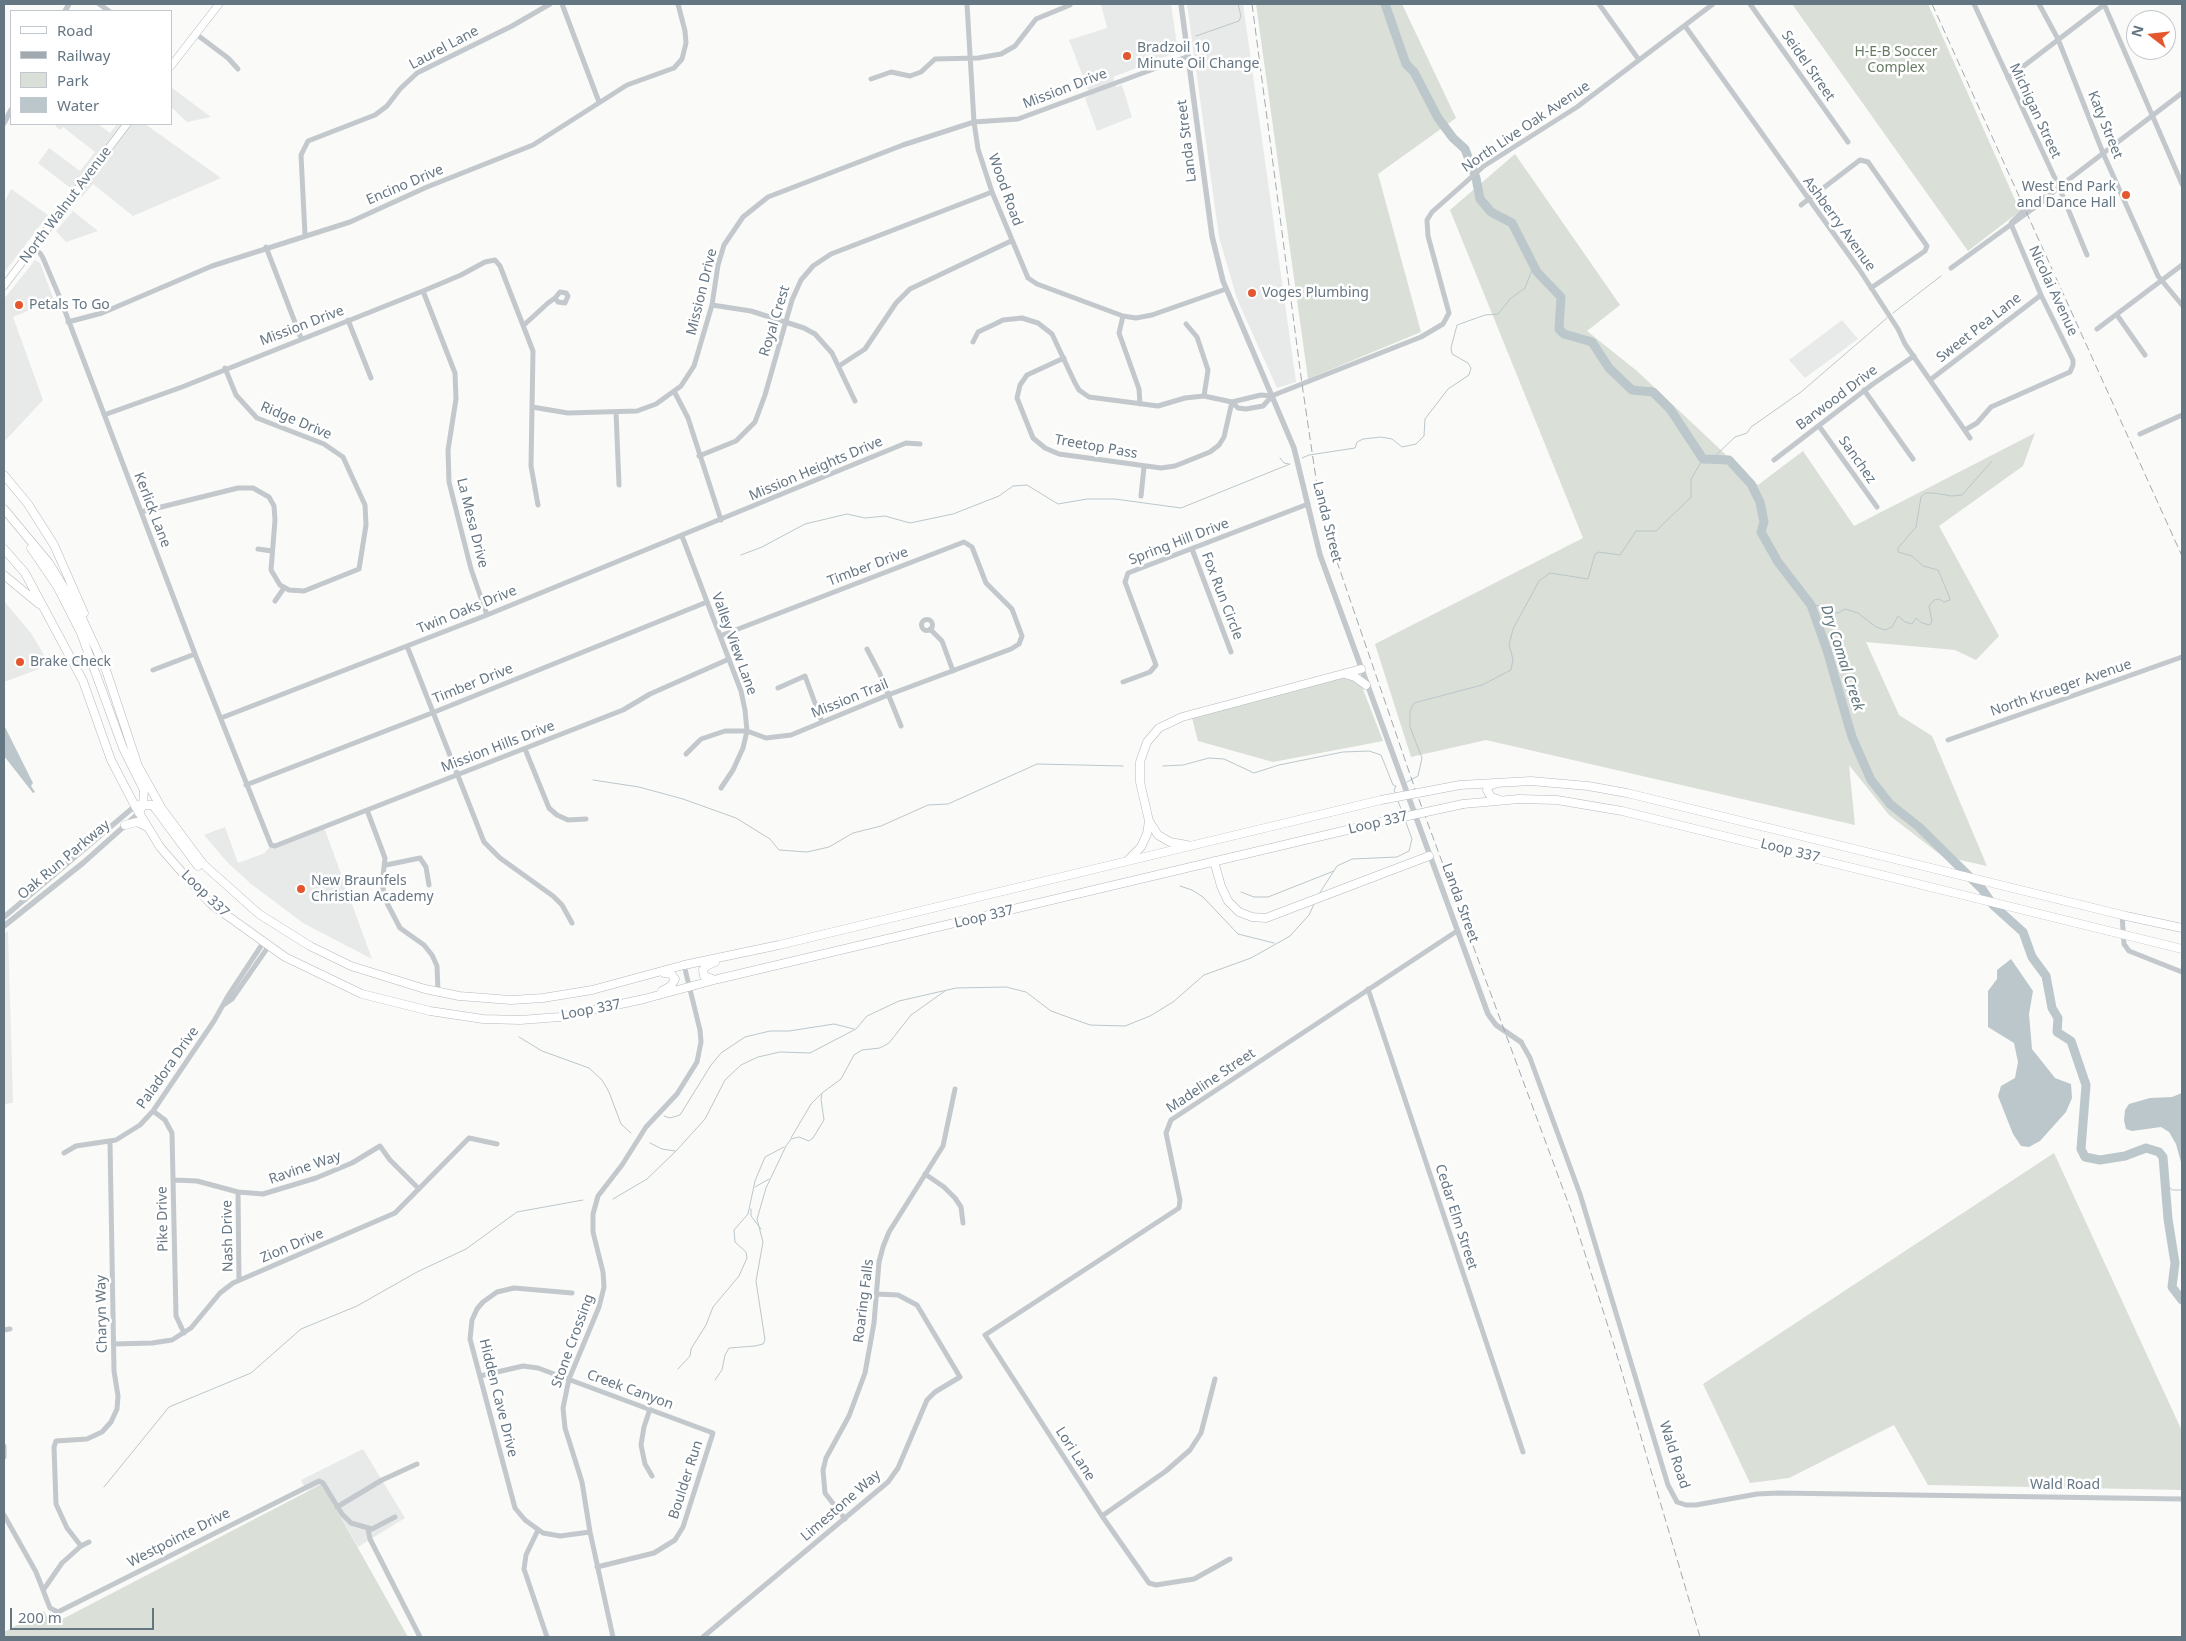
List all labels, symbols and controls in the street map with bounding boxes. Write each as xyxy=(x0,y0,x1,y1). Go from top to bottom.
legend xyxy=(10,10,172,125)
north arrow xyxy=(2126,10,2176,60)
text: Road xyxy=(57,20,93,40)
street label: Laurel Lane xyxy=(406,23,482,73)
text: N xyxy=(2126,23,2148,39)
street label: Seidel Street xyxy=(1778,28,1838,104)
place label: Bradzoil 10 Minute Oil Change xyxy=(1137,40,1260,72)
park label: H-E-B Soccer Complex xyxy=(1854,44,1938,76)
text: Railway xyxy=(57,45,110,65)
marker: Bradzoil 10 Minute Oil Change xyxy=(1121,50,1133,62)
street label: Michigan Street xyxy=(2006,61,2064,161)
street label: Mission Drive xyxy=(1021,65,1109,113)
text: Park xyxy=(57,70,89,90)
street label: North Live Oak Avenue xyxy=(1459,78,1593,176)
street label: Katy Street xyxy=(2084,89,2126,161)
text: Water xyxy=(57,95,99,115)
street label: Landa Street xyxy=(1174,99,1200,183)
street label: North Walnut Avenue xyxy=(17,143,115,267)
street label: Wood Road xyxy=(984,152,1026,228)
street label: Encino Drive xyxy=(364,161,446,209)
street label: Ashberry Avenue xyxy=(1799,174,1879,274)
place label: West End Park and Dance Hall xyxy=(2017,179,2116,212)
marker: West End Park and Dance Hall xyxy=(2120,189,2132,201)
street label: Nicolai Avenue xyxy=(2025,243,2081,339)
street label: Mission Drive xyxy=(683,247,721,337)
street label: Royal Crest xyxy=(756,284,794,358)
place label: Voges Plumbing xyxy=(1262,285,1369,301)
marker: Voges Plumbing xyxy=(1246,287,1258,299)
street label: Sweet Pea Lane xyxy=(1933,290,2025,366)
place label: Petals To Go xyxy=(29,297,110,313)
marker: Petals To Go xyxy=(13,299,25,311)
street label: Mission Drive xyxy=(258,302,346,350)
street label: Barwood Drive xyxy=(1793,362,1881,434)
street label: Ridge Drive xyxy=(258,398,334,444)
street label: Treetop Pass xyxy=(1053,431,1139,463)
street label: Mission Heights Drive xyxy=(747,433,885,505)
street label: Sanchez xyxy=(1835,433,1879,487)
street label: Kerlick Lane xyxy=(130,470,174,550)
street label: La Mesa Drive xyxy=(453,476,491,570)
street label: Landa Street xyxy=(1309,480,1345,564)
street label: Spring Hill Drive xyxy=(1126,515,1232,569)
street label: Timber Drive xyxy=(825,544,911,590)
street label: Fox Run Circle xyxy=(1198,550,1246,642)
street label: Twin Oaks Drive xyxy=(415,582,519,638)
street label: Valley View Lane xyxy=(708,591,760,697)
water label: Dry Comal Creek xyxy=(1816,603,1868,713)
place label: Brake Check xyxy=(30,654,111,670)
marker: Brake Check xyxy=(14,656,26,668)
street label: North Krueger Avenue xyxy=(1988,656,2134,720)
street label: Timber Drive xyxy=(430,660,516,708)
street label: Mission Trail xyxy=(809,676,891,722)
street label: Mission Hills Drive xyxy=(439,718,557,776)
street label: Loop 337 xyxy=(1347,808,1409,838)
street label: Oak Run Parkway xyxy=(15,817,113,903)
street label: Loop 337 xyxy=(1759,836,1821,866)
street label: Landa Street xyxy=(1438,861,1482,945)
street label: Loop 337 xyxy=(177,867,233,921)
place label: New Braunfels Christian Academy xyxy=(311,873,434,906)
marker: New Braunfels Christian Academy xyxy=(295,883,307,895)
street label: Loop 337 xyxy=(953,902,1015,932)
street label: Loop 337 xyxy=(560,996,622,1024)
street label: Paladora Drive xyxy=(133,1024,203,1112)
street label: Madeline Street xyxy=(1163,1045,1259,1117)
street label: Ravine Way xyxy=(267,1148,343,1188)
street label: Cedar Elm Street xyxy=(1431,1162,1481,1272)
street label: Pike Drive xyxy=(154,1186,172,1252)
street label: Nash Drive xyxy=(219,1200,237,1272)
street label: Zion Drive xyxy=(258,1225,326,1267)
street label: Roaring Falls xyxy=(851,1258,877,1344)
street label: Charyn Way xyxy=(93,1275,111,1353)
street label: Stone Crossing xyxy=(548,1292,598,1390)
street label: Hidden Cave Drive xyxy=(475,1337,521,1459)
street label: Creek Canyon xyxy=(584,1367,676,1413)
street label: Wald Road xyxy=(1655,1419,1693,1491)
street label: Lori Lane xyxy=(1051,1424,1099,1484)
street label: Boulder Run xyxy=(665,1439,707,1521)
street label: Limestone Way xyxy=(798,1467,884,1545)
street label: Wald Road xyxy=(2030,1477,2100,1493)
street label: Westpointe Drive xyxy=(125,1505,233,1571)
scale bar xyxy=(12,1598,156,1630)
text: 200 m xyxy=(18,1607,62,1627)

